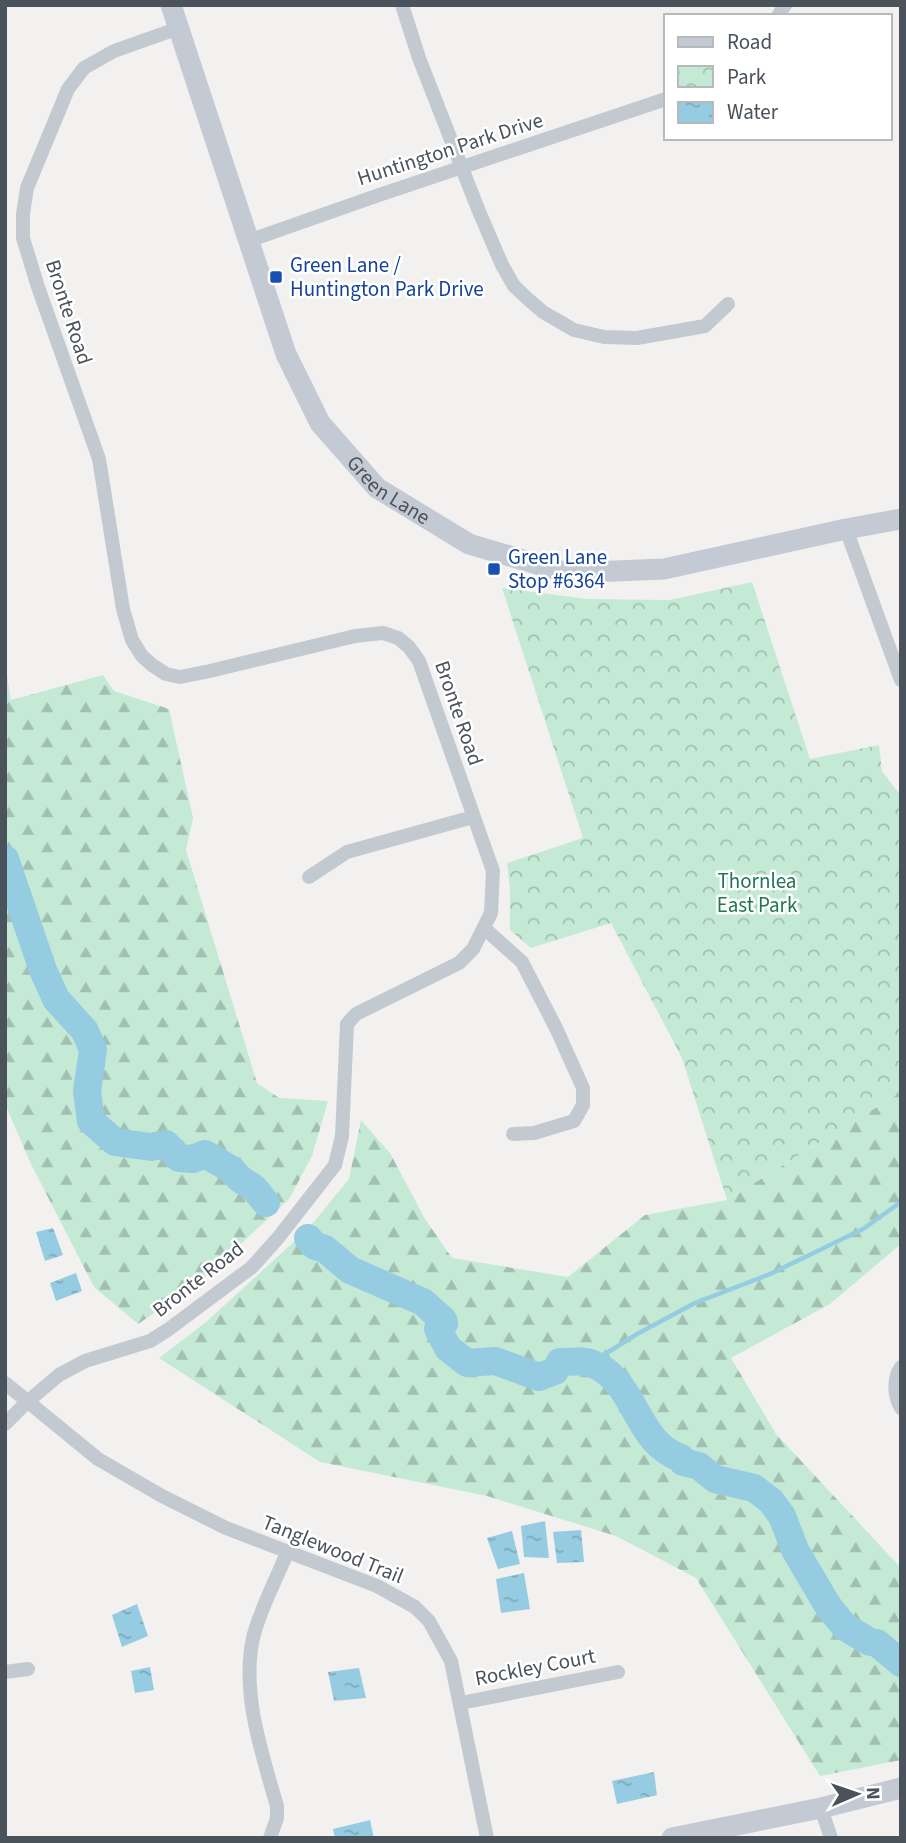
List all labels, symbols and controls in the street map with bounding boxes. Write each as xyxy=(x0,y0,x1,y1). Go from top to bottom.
legend xyxy=(664,14,892,140)
text: Road xyxy=(727,27,772,57)
text: Park xyxy=(727,62,767,92)
text: Water xyxy=(727,97,779,127)
street label: Huntington Park Drive xyxy=(353,105,547,193)
place label: Green Lane / Huntington Park Drive xyxy=(290,250,484,304)
street label: Bronte Road xyxy=(38,256,100,368)
marker: Green Lane / Huntington Park Drive xyxy=(268,269,284,285)
street label: Green Lane xyxy=(340,448,436,532)
place label: Green Lane Stop #6364 xyxy=(508,542,607,596)
marker: Green Lane Stop #6364 xyxy=(486,561,502,577)
street label: Bronte Road xyxy=(427,657,491,769)
park label: Thornlea East Park xyxy=(717,866,798,920)
street label: Bronte Road xyxy=(146,1234,250,1324)
street label: Tanglewood Trail xyxy=(258,1507,408,1591)
street label: Rockley Court xyxy=(472,1641,598,1693)
north arrow xyxy=(822,1759,892,1829)
text: N xyxy=(859,1787,886,1800)

